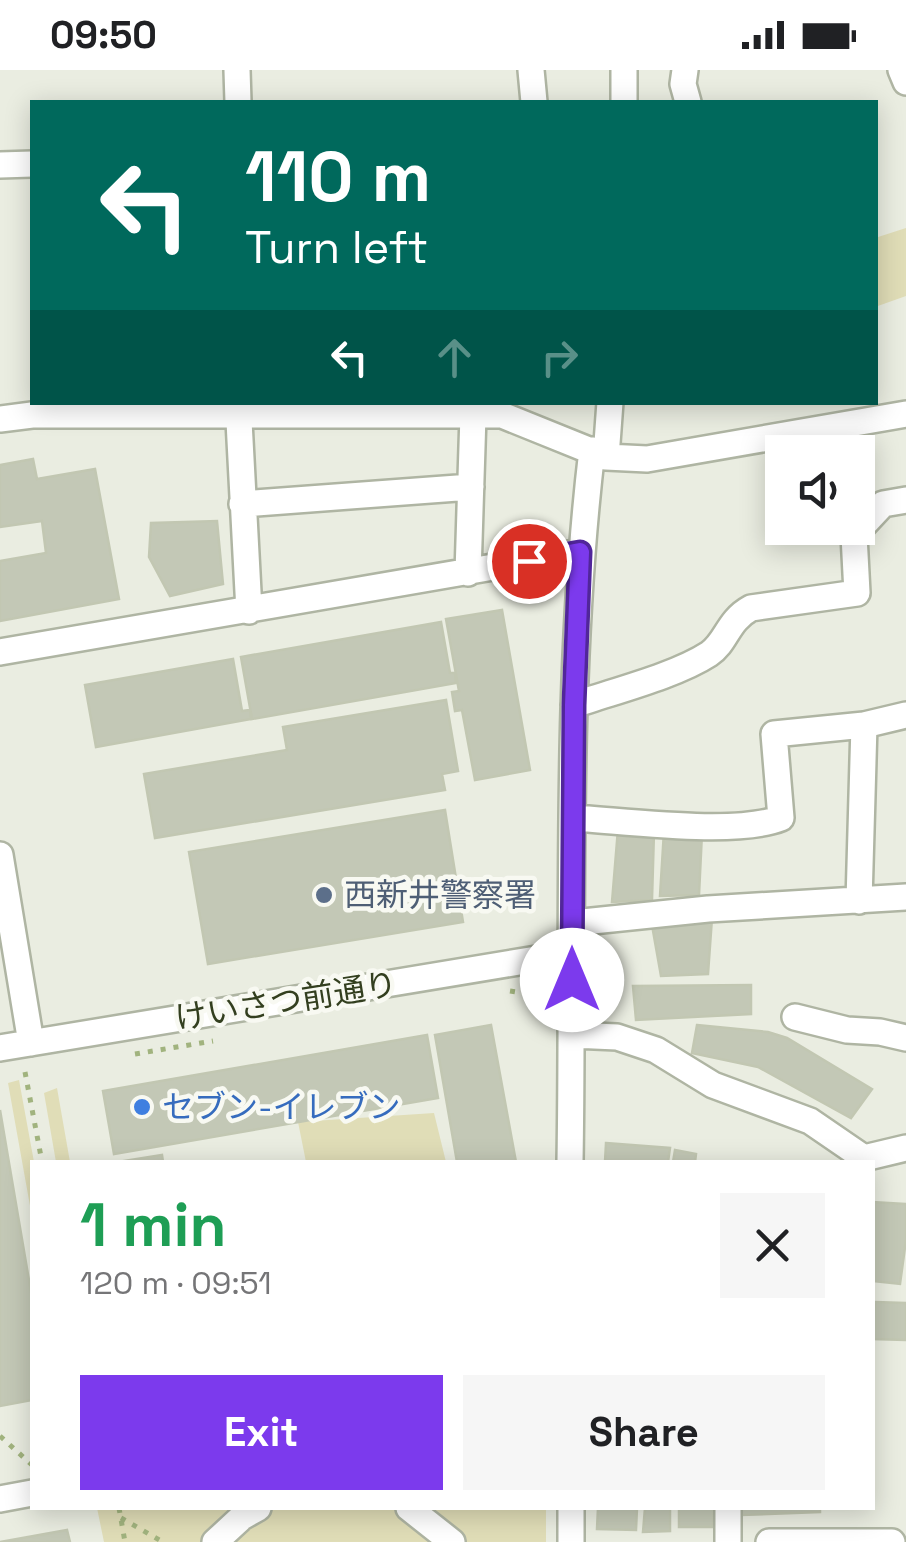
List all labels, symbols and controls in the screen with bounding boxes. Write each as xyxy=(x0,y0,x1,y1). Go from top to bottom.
text: 09:50 xyxy=(50,11,157,59)
text: 110 m xyxy=(245,132,431,221)
icon: left xyxy=(80,140,210,270)
text: Turn left xyxy=(245,219,428,276)
icon: left xyxy=(322,330,377,385)
icon: ahead xyxy=(427,330,482,385)
icon: right xyxy=(532,330,587,385)
map controls xyxy=(765,435,875,545)
button: sound xyxy=(765,435,875,545)
pin xyxy=(487,519,572,604)
icon: arrive xyxy=(502,534,557,589)
place label: 西新井警察署 xyxy=(344,875,536,915)
marker: 西新井警察署 xyxy=(313,884,335,906)
position arrow xyxy=(520,928,624,1032)
street label: けいさつ前通り xyxy=(172,964,400,1038)
place label: セブン-イレブン xyxy=(162,1087,401,1127)
marker: セブン-イレブン xyxy=(131,1096,153,1118)
text: 1 min xyxy=(80,1187,227,1264)
button: close xyxy=(720,1193,825,1298)
text: 120 m · 09:51 xyxy=(80,1263,272,1303)
button: Exit xyxy=(80,1375,443,1490)
button: Share xyxy=(463,1375,825,1490)

